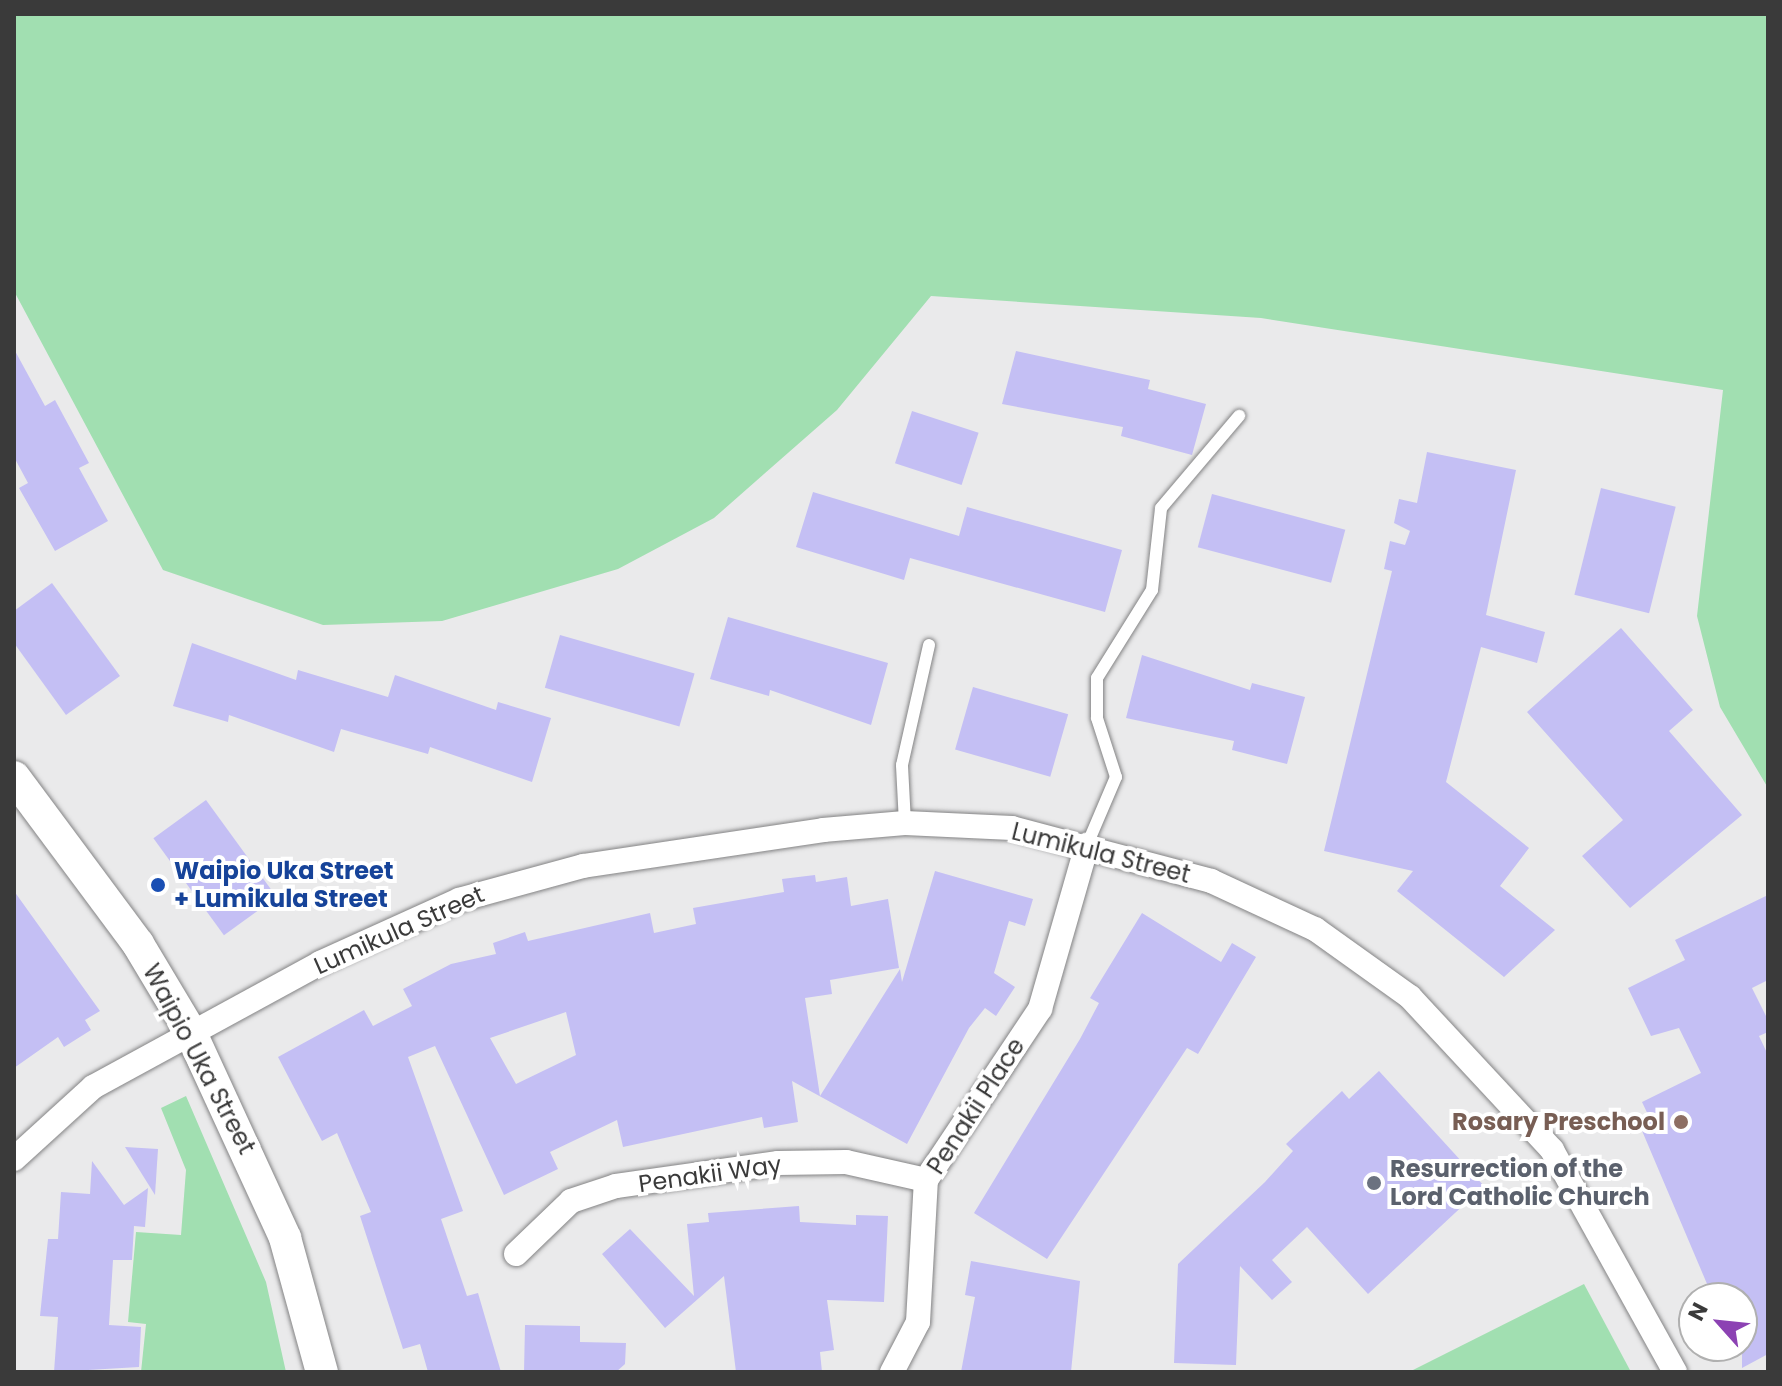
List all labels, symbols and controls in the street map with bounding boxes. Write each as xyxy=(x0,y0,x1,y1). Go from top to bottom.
street label: Lumikula Street xyxy=(1009,817,1193,889)
place label: Waipio Uka Street + Lumikula Street xyxy=(174,857,394,913)
marker: Waipio Uka Street + Lumikula Street xyxy=(149,876,167,894)
street label: Lumikula Street xyxy=(310,880,488,980)
street label: Waipio Uka Street xyxy=(137,959,261,1159)
street label: Penakii Place xyxy=(921,1033,1031,1179)
place label: Rosary Preschool xyxy=(1452,1108,1665,1136)
marker: Rosary Preschool xyxy=(1672,1113,1690,1131)
street label: Penakii Way xyxy=(637,1150,783,1198)
place label: Resurrection of the Lord Catholic Church xyxy=(1390,1155,1650,1211)
marker: Resurrection of the Lord Catholic Church xyxy=(1365,1174,1383,1192)
north arrow xyxy=(1678,1282,1758,1362)
text: N xyxy=(1680,1297,1716,1326)

